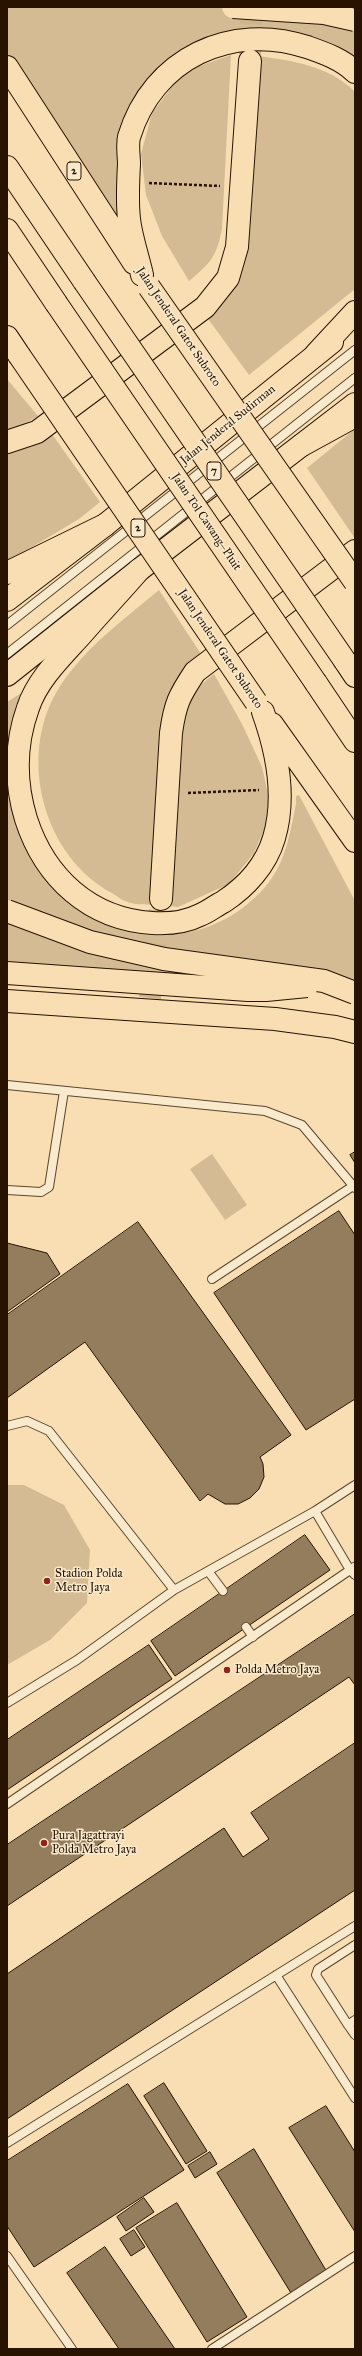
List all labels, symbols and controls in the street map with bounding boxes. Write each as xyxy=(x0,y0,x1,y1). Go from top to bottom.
road number: 2 xyxy=(67,162,81,180)
street label: Jalan Jenderal Gatot Subroto xyxy=(133,265,223,389)
street label: Jalan Jenderal Sudirman xyxy=(177,382,279,468)
road number: 7 xyxy=(207,462,221,480)
street label: Jalan Tol Cawang–Pluit xyxy=(168,471,244,573)
road number: 2 xyxy=(131,519,145,537)
street label: Jalan Jenderal Gatot Subroto xyxy=(175,587,265,711)
place label: Stadion Polda Metro Jaya xyxy=(55,1567,123,1595)
marker: Stadion Polda Metro Jaya xyxy=(42,1576,52,1586)
place label: Polda Metro Jaya xyxy=(235,1663,319,1677)
marker: Polda Metro Jaya xyxy=(222,1665,232,1675)
place label: Pura Jagattrayi Polda Metro Jaya xyxy=(52,1829,136,1857)
marker: Pura Jagattrayi Polda Metro Jaya xyxy=(39,1838,49,1848)

